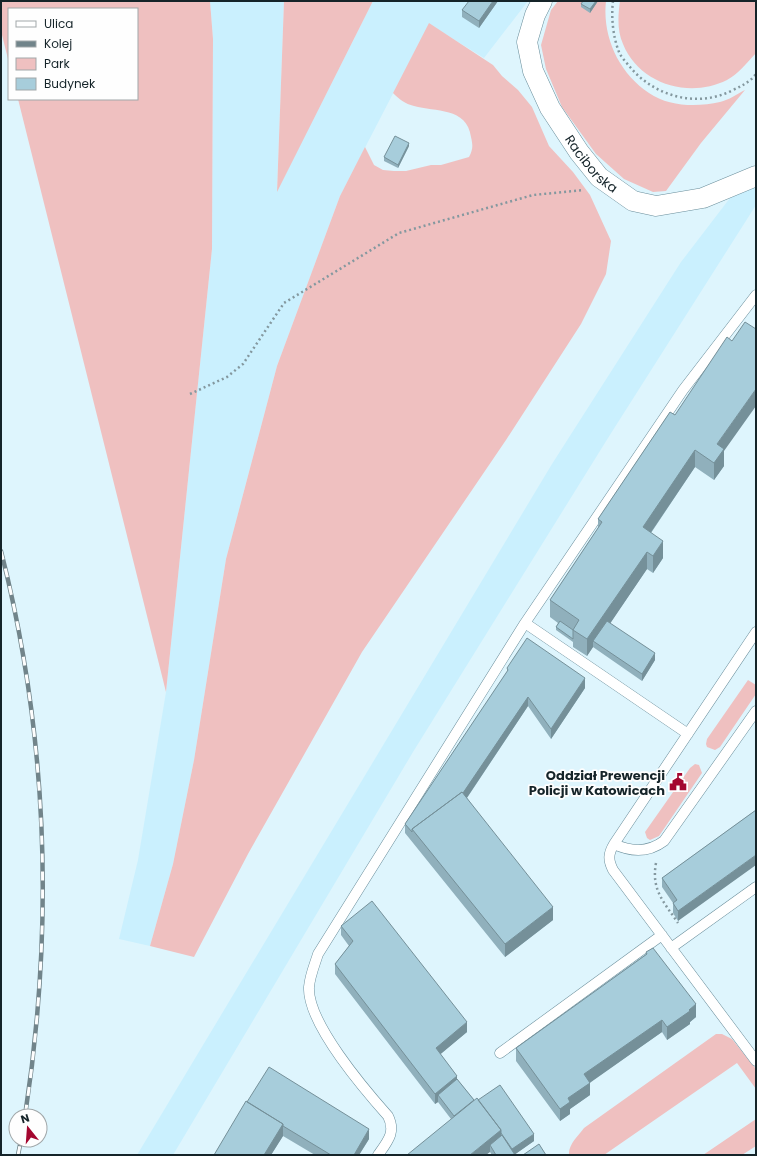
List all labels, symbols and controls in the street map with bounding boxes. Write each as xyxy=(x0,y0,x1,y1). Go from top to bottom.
legend xyxy=(8,8,138,100)
text: Ulica xyxy=(44,15,73,32)
text: Kolej xyxy=(44,35,72,52)
text: Park xyxy=(44,55,71,72)
text: Budynek xyxy=(44,75,96,92)
street label: Raciborska xyxy=(560,131,622,197)
place label: Oddział Prewencji Policji w Katowicach xyxy=(529,766,665,800)
public building icon: Oddział Prewencji Policji w Katowicach xyxy=(668,772,688,792)
north arrow xyxy=(8,1108,48,1148)
text: N xyxy=(19,1110,31,1127)

